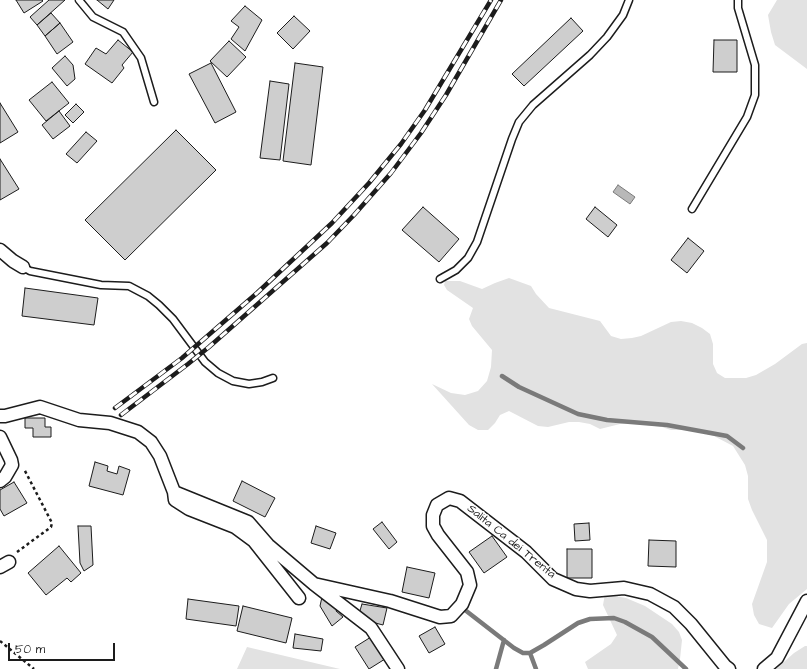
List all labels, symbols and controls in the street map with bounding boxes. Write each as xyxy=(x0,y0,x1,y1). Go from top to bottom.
street label: Salita Ca dei Trenta xyxy=(464,502,558,582)
scale bar xyxy=(10,635,117,661)
text: 50 m xyxy=(15,641,45,658)

